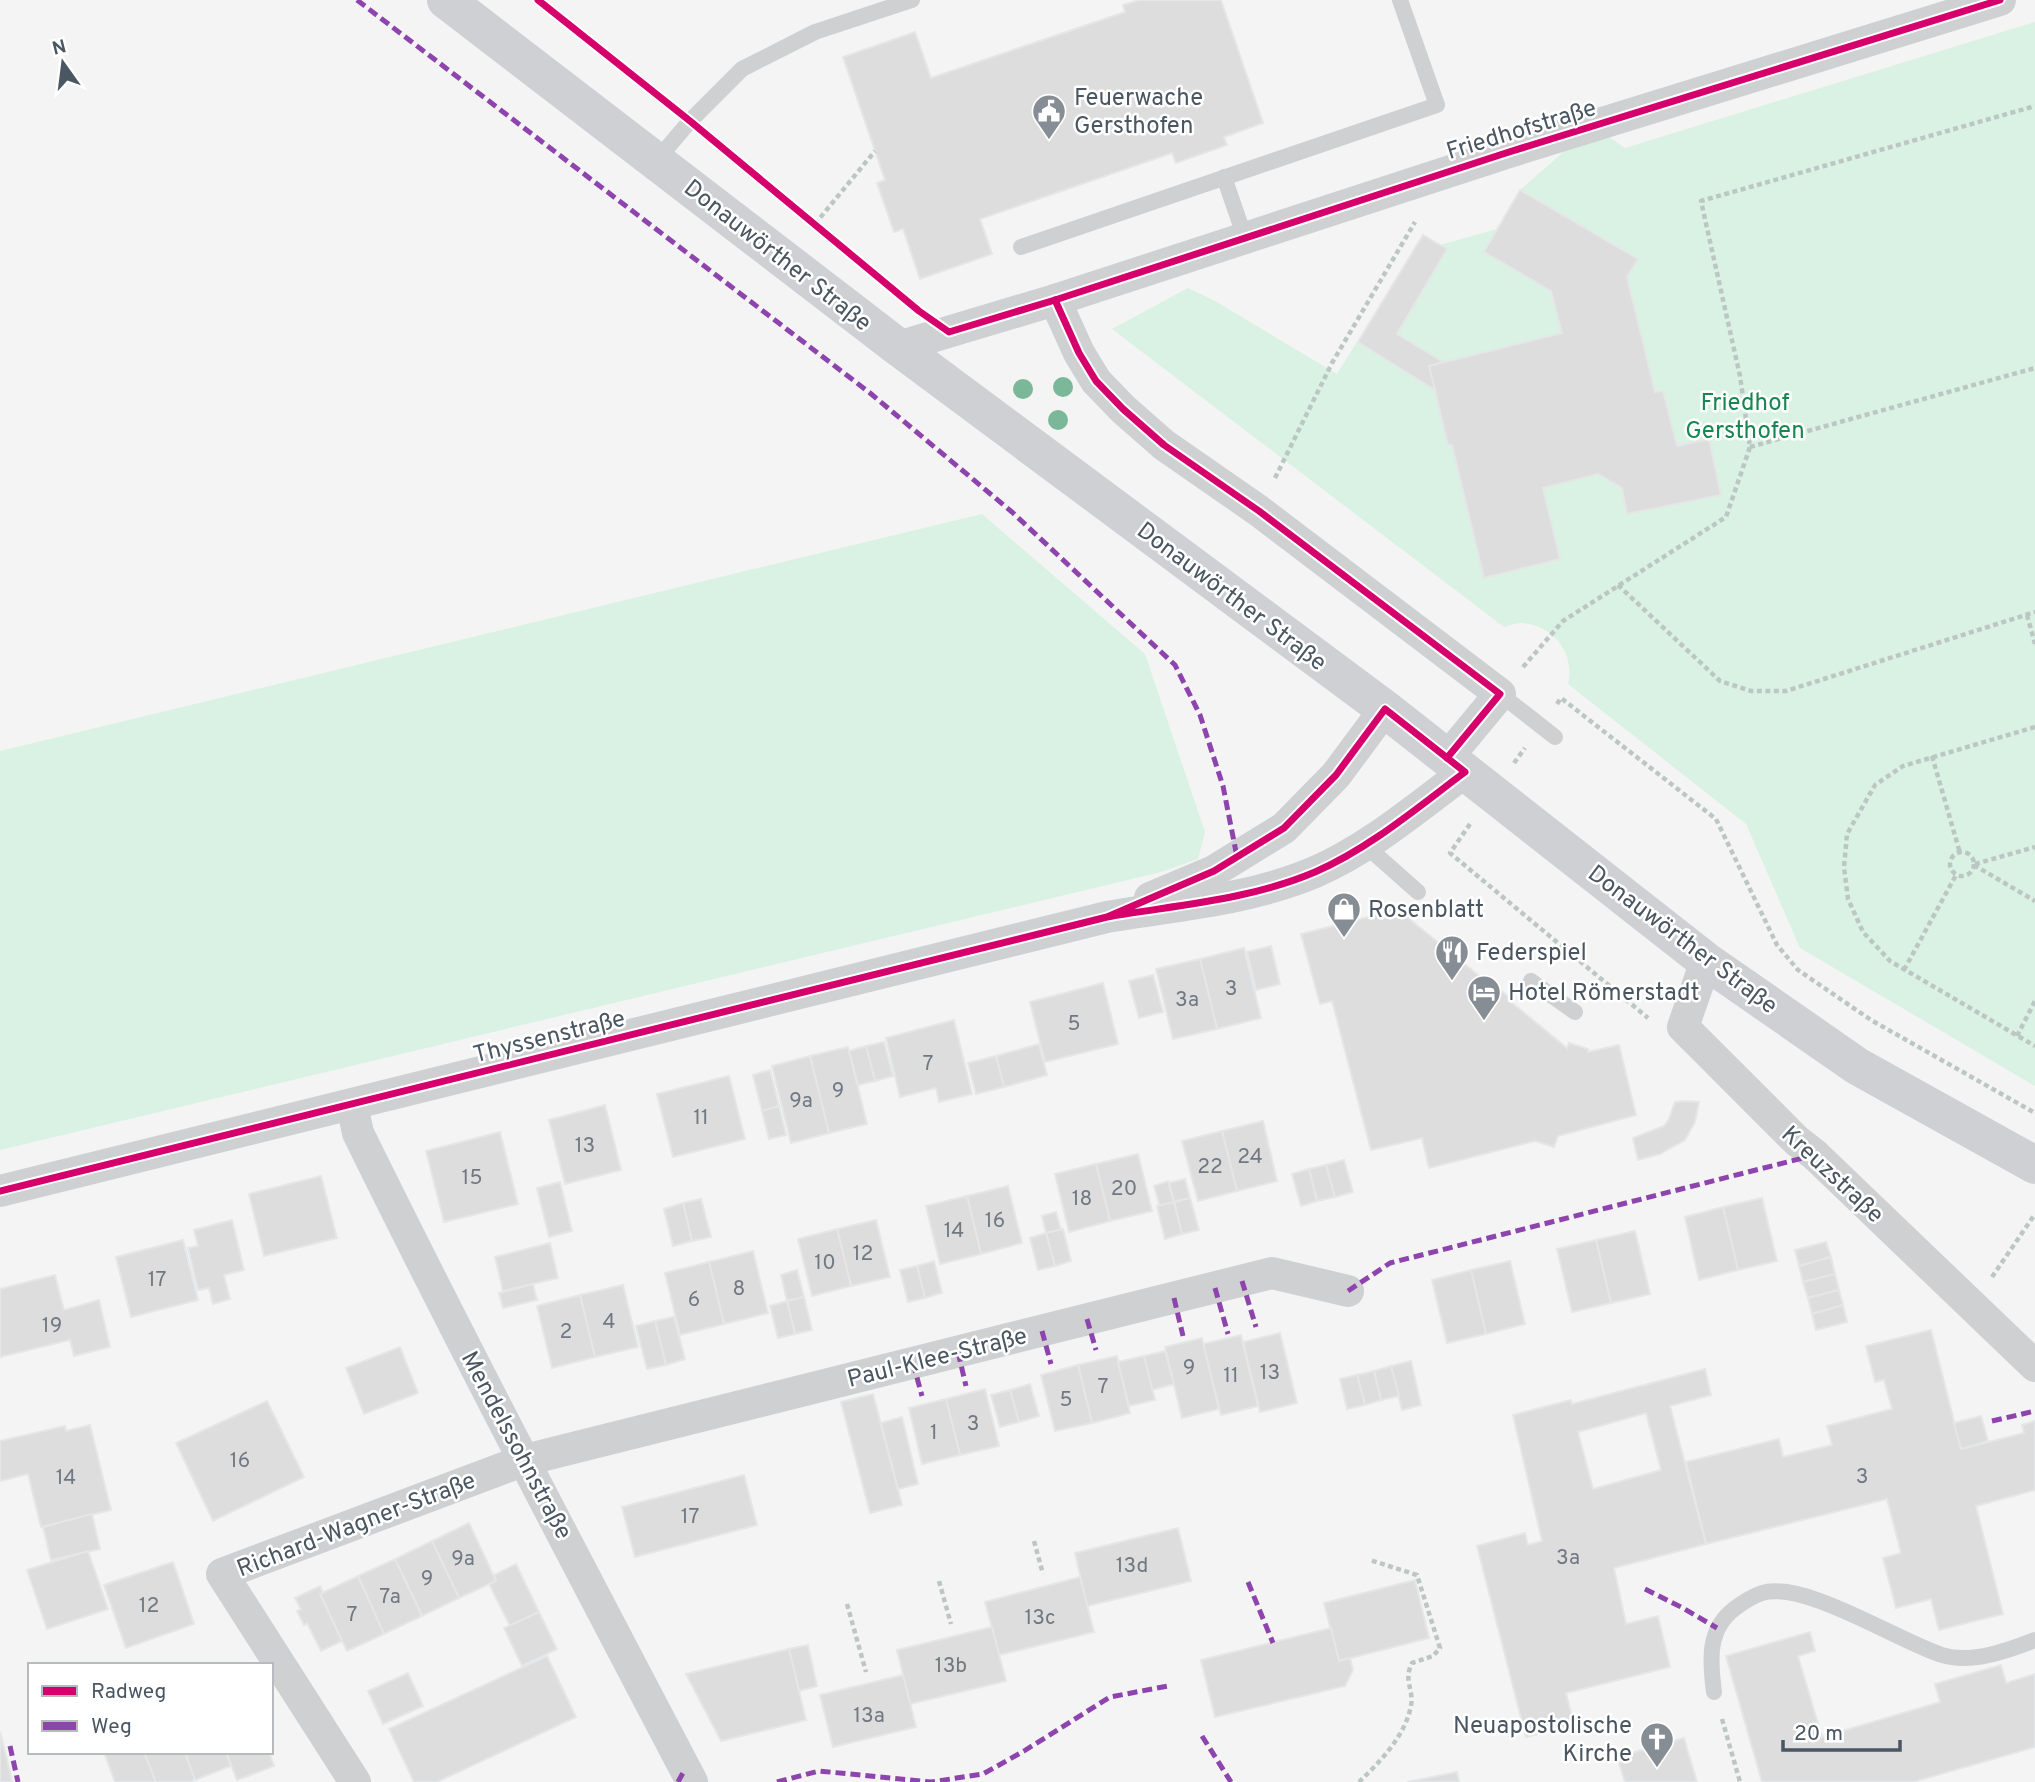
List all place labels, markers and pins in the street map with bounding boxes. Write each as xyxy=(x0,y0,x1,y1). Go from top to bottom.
place label: Feuerwache Gersthofen xyxy=(1074,84,1203,142)
public building icon: Feuerwache Gersthofen xyxy=(1030,92,1068,141)
shop icon: Rosenblatt xyxy=(1325,890,1363,939)
place label: Rosenblatt xyxy=(1368,896,1484,926)
restaurant icon: Federspiel xyxy=(1433,933,1471,982)
place label: Federspiel xyxy=(1476,939,1587,969)
hotel icon: Hotel Römerstadt xyxy=(1465,973,1503,1022)
place label: Hotel Römerstadt xyxy=(1508,979,1700,1009)
place label: Neuapostolische Kirche xyxy=(1453,1712,1632,1770)
church icon: Neuapostolische Kirche xyxy=(1638,1720,1676,1769)

